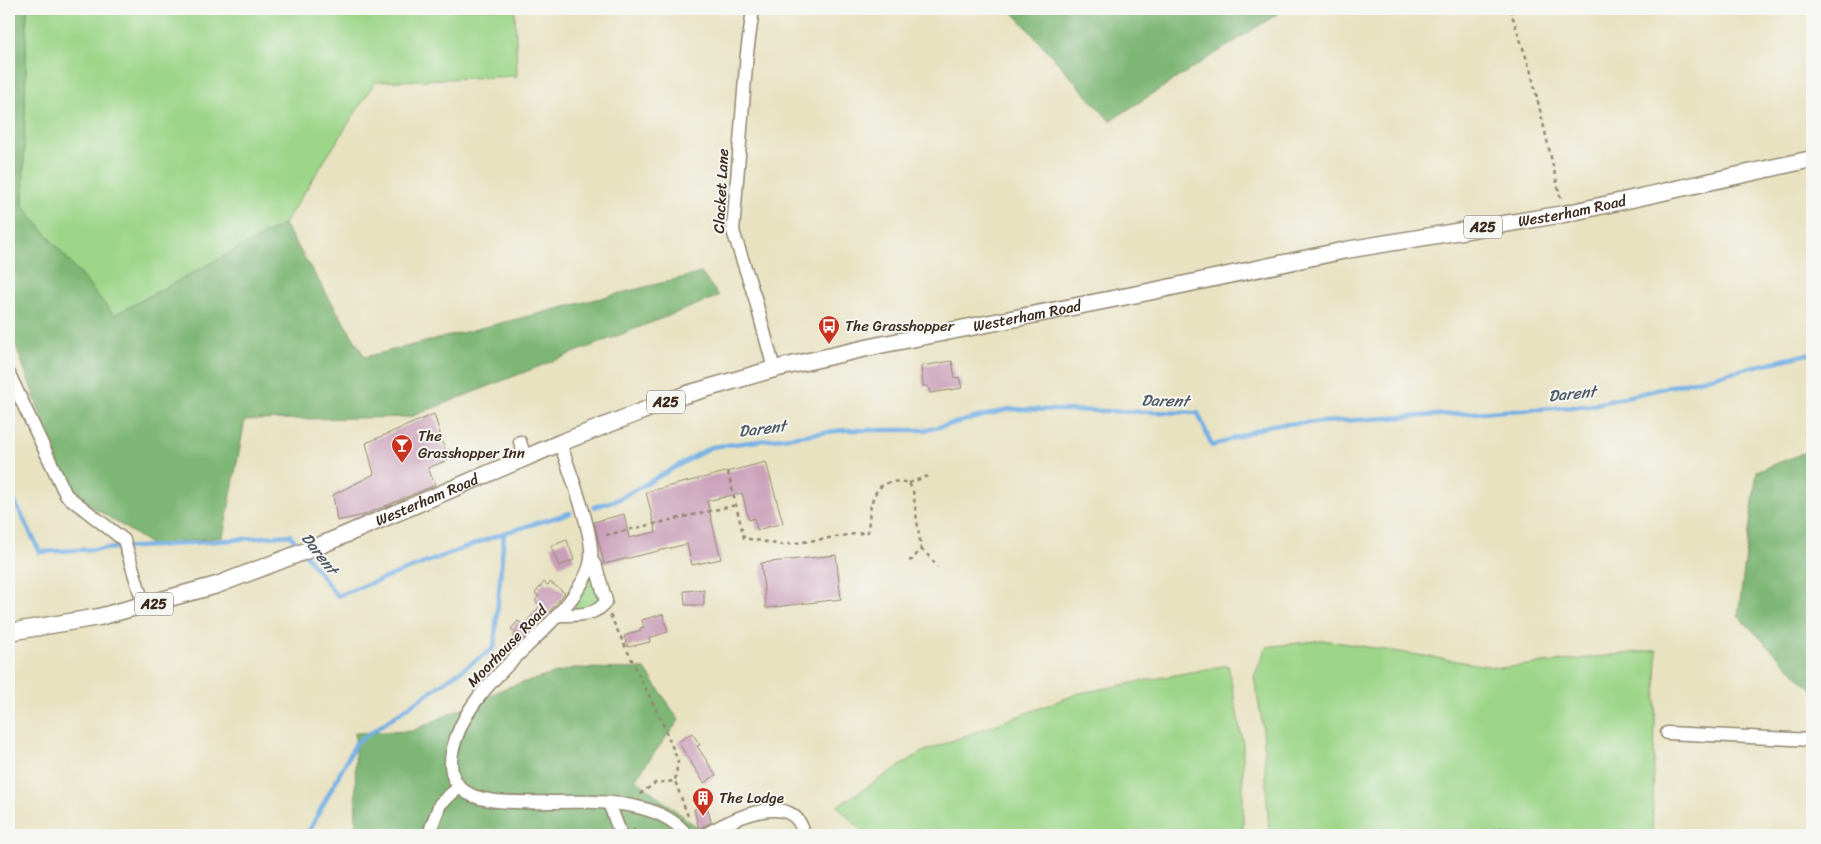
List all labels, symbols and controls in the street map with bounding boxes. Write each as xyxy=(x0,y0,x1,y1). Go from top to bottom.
street label: Clacket Lane xyxy=(706,148,736,234)
street label: Westerham Road xyxy=(1516,187,1630,234)
road number: A25 xyxy=(1464,216,1502,238)
street label: Westerham Road xyxy=(971,292,1084,339)
place label: The Grasshopper xyxy=(845,313,955,339)
bus stop icon: The Grasshopper xyxy=(817,314,841,345)
water label: Darent xyxy=(1547,376,1600,410)
water label: Darent xyxy=(1141,386,1192,415)
road number: A25 xyxy=(647,391,685,414)
water label: Darent xyxy=(737,411,790,446)
place label: The Grasshopper Inn xyxy=(418,423,525,466)
bar icon: The Grasshopper Inn xyxy=(390,433,414,464)
street label: Westerham Road xyxy=(371,466,483,533)
water label: Darent xyxy=(294,526,347,583)
road number: A25 xyxy=(135,592,173,616)
street label: Moorhouse Road xyxy=(461,598,554,693)
place label: The Lodge xyxy=(719,785,784,811)
building icon: The Lodge xyxy=(691,786,715,817)

